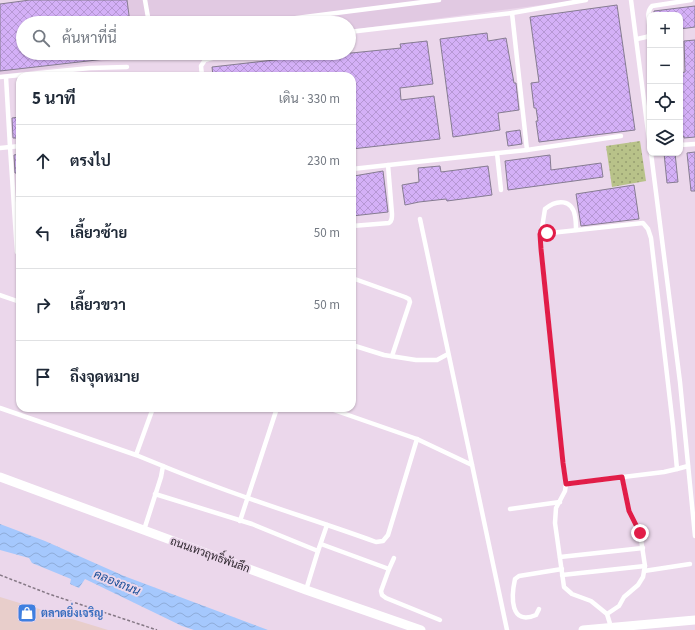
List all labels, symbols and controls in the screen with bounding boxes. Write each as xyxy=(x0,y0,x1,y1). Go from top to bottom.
map controls xyxy=(647,12,683,156)
button: + xyxy=(647,12,683,48)
search box xyxy=(16,16,356,60)
icon: search xyxy=(30,27,52,49)
text: ค้นหาที่นี่ xyxy=(62,28,117,49)
button: − xyxy=(647,48,683,84)
button: locate xyxy=(647,84,683,120)
text: 5 นาที xyxy=(32,87,76,111)
text: เดิน · 330 m xyxy=(279,90,340,108)
button: layers xyxy=(647,120,683,156)
icon: ahead xyxy=(32,150,54,172)
text: ตรงไป xyxy=(70,151,111,172)
text: 230 m xyxy=(307,152,340,170)
icon: left xyxy=(32,222,54,244)
text: เลี้ยวซ้าย xyxy=(70,223,127,244)
text: 50 m xyxy=(314,224,340,242)
route start xyxy=(538,224,556,242)
icon: right xyxy=(32,294,54,316)
text: เลี้ยวขวา xyxy=(70,295,126,316)
text: 50 m xyxy=(314,296,340,314)
icon: arrive xyxy=(32,366,54,388)
text: ถึงจุดหมาย xyxy=(70,367,140,388)
route end xyxy=(631,524,649,542)
street label: ถนนเทวฤทธิ์พันลึก xyxy=(168,529,254,576)
water label: คลองถนน xyxy=(91,566,143,600)
shop icon: ตลาดยิ่งเจริญ xyxy=(16,602,38,624)
place label: ตลาดยิ่งเจริญ xyxy=(41,602,103,621)

